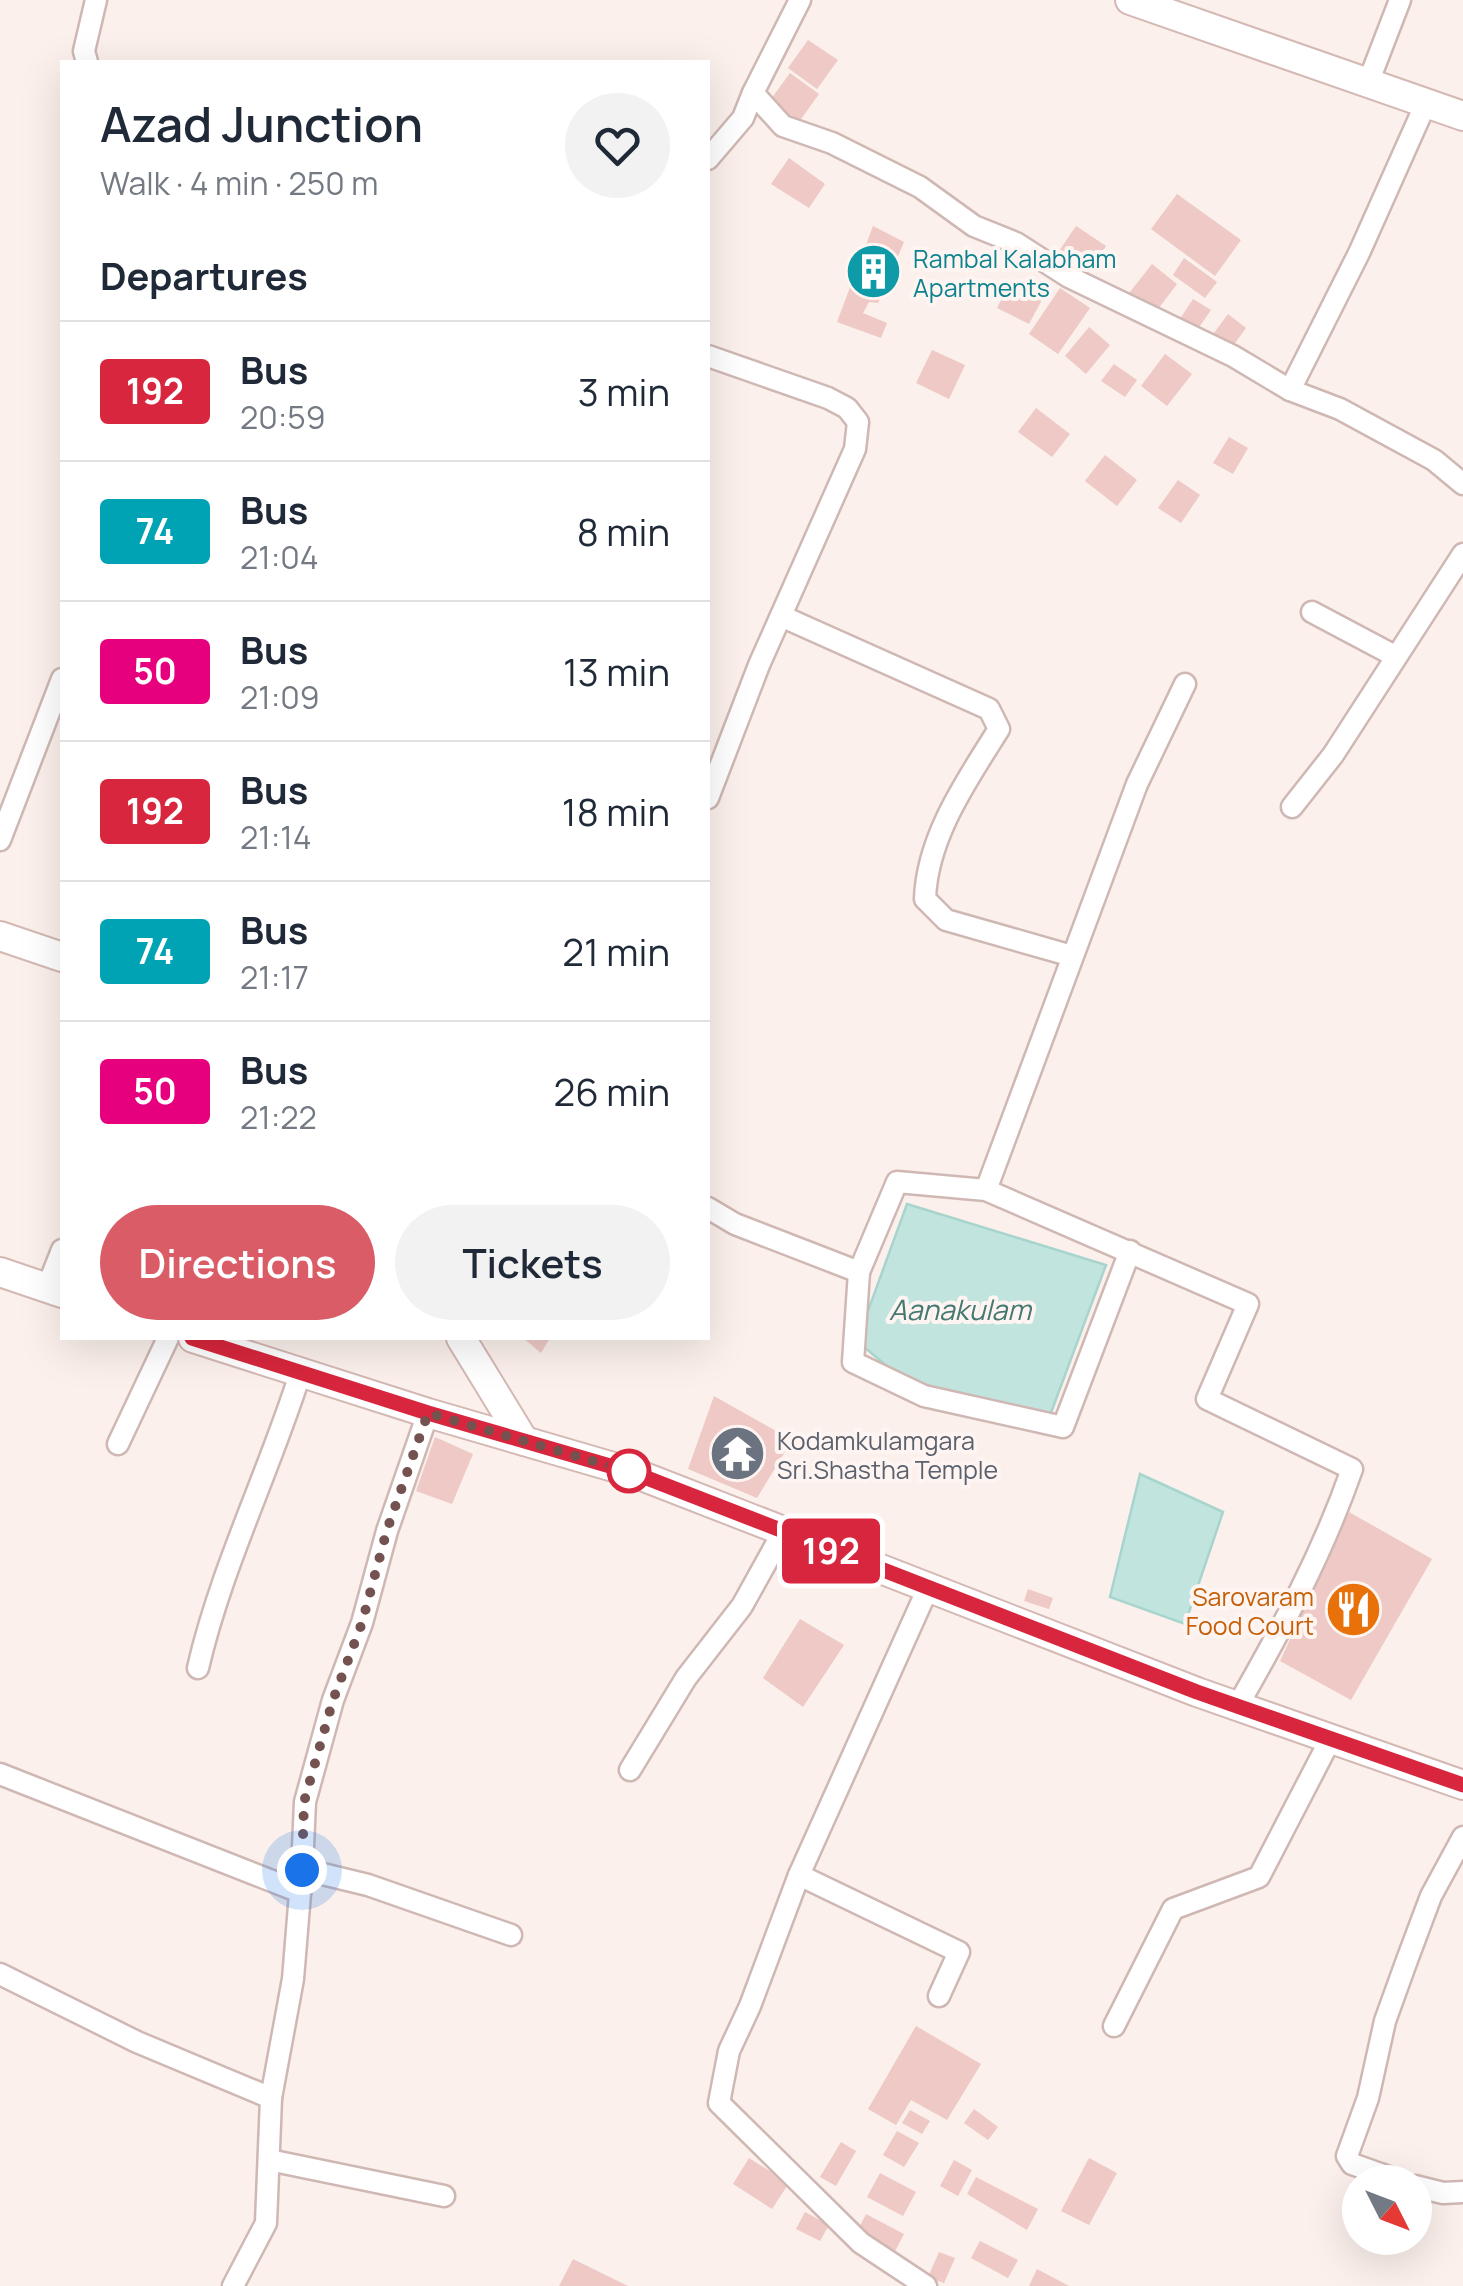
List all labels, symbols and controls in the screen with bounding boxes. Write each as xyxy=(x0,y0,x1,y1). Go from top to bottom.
text: Azad Junction xyxy=(100,91,423,156)
button: heart xyxy=(565,93,670,198)
text: Walk · 4 min · 250 m xyxy=(100,161,378,205)
place label: Rambal Kalabham Apartments xyxy=(913,241,1117,305)
building icon: Rambal Kalabham Apartments xyxy=(844,242,904,302)
text: Departures xyxy=(100,249,308,301)
text: Bus xyxy=(240,343,308,395)
text: 3 min xyxy=(578,365,670,417)
text: 192 xyxy=(126,367,184,415)
text: 20:59 xyxy=(240,395,326,439)
text: Bus xyxy=(240,483,308,535)
text: 8 min xyxy=(577,505,670,557)
text: 74 xyxy=(136,507,174,555)
text: 21:04 xyxy=(240,535,319,579)
text: Bus xyxy=(240,623,308,675)
text: 13 min xyxy=(563,645,670,697)
text: 50 xyxy=(133,647,177,695)
text: 21:09 xyxy=(240,675,320,719)
text: Bus xyxy=(240,763,308,815)
text: 18 min xyxy=(562,785,670,837)
text: 192 xyxy=(126,787,184,835)
text: 21:14 xyxy=(240,815,312,859)
text: Bus xyxy=(240,903,308,955)
text: 21 min xyxy=(562,925,670,977)
text: 74 xyxy=(136,927,174,975)
text: 21:17 xyxy=(240,955,309,999)
text: Bus xyxy=(240,1043,308,1095)
text: 26 min xyxy=(553,1065,670,1117)
text: 50 xyxy=(133,1067,177,1115)
text: 21:22 xyxy=(240,1095,317,1139)
button: Directions xyxy=(100,1205,375,1320)
button: Tickets xyxy=(395,1205,670,1320)
water label: Aanakulam xyxy=(889,1290,1033,1328)
place label: Kodamkulamgara Sri.Shastha Temple xyxy=(777,1423,998,1487)
temple icon: Kodamkulamgara Sri.Shastha Temple xyxy=(708,1424,768,1484)
unlabelled marker xyxy=(608,1450,650,1492)
line badge: 192 xyxy=(774,1518,888,1584)
text: 192 xyxy=(802,1527,860,1575)
place label: Sarovaram Food Court xyxy=(1186,1579,1314,1643)
restaurant icon: Sarovaram Food Court xyxy=(1323,1580,1383,1640)
your location xyxy=(277,1845,327,1895)
north arrow xyxy=(1342,2165,1432,2255)
map controls xyxy=(1342,2165,1432,2255)

